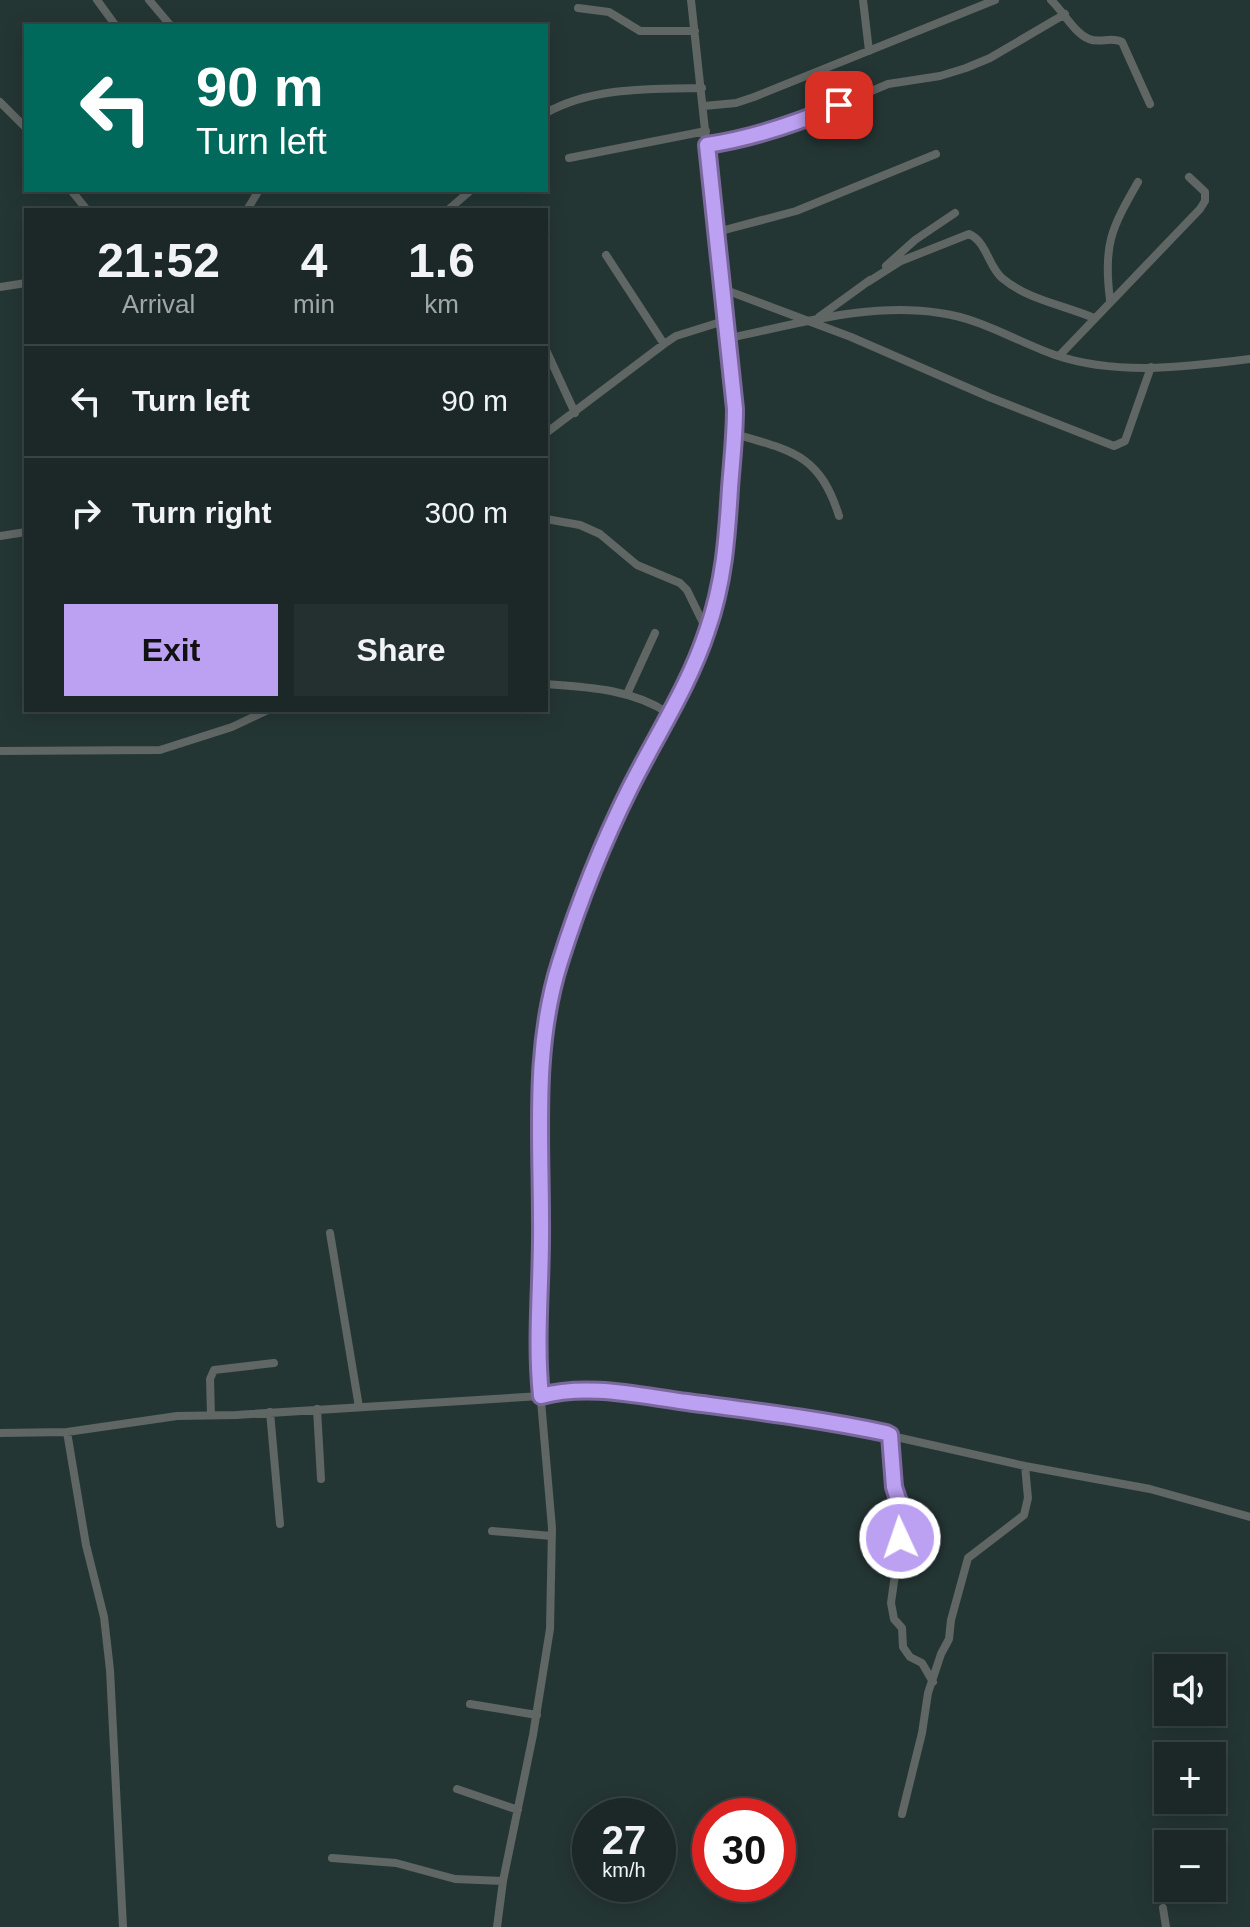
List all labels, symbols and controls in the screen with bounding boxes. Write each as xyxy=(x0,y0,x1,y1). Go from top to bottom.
text: 90 m xyxy=(196,55,324,118)
icon: left xyxy=(64,56,168,160)
pin xyxy=(805,71,873,139)
icon: arrive xyxy=(817,83,861,127)
text: Turn left xyxy=(196,121,327,162)
text: 21:52 xyxy=(97,234,220,287)
text: 4 xyxy=(301,234,327,287)
text: 1.6 xyxy=(408,234,475,287)
text: Arrival xyxy=(122,289,195,319)
text: min xyxy=(293,289,335,319)
text: km xyxy=(424,289,459,319)
icon: left xyxy=(64,379,108,423)
text: Turn left xyxy=(132,384,250,417)
text: 90 m xyxy=(441,384,508,417)
icon: right xyxy=(64,491,108,535)
text: Turn right xyxy=(132,496,271,529)
text: 300 m xyxy=(425,496,508,529)
button: Exit xyxy=(64,604,278,696)
button: Share xyxy=(294,604,508,696)
position arrow xyxy=(858,1496,942,1580)
map controls xyxy=(1154,1654,1226,1902)
button: sound xyxy=(1154,1654,1226,1726)
button: + xyxy=(1154,1742,1226,1814)
speed limit sign: 30 xyxy=(692,1798,796,1902)
text: 27 xyxy=(602,1818,646,1862)
button: − xyxy=(1154,1830,1226,1902)
text: km/h xyxy=(602,1859,646,1881)

